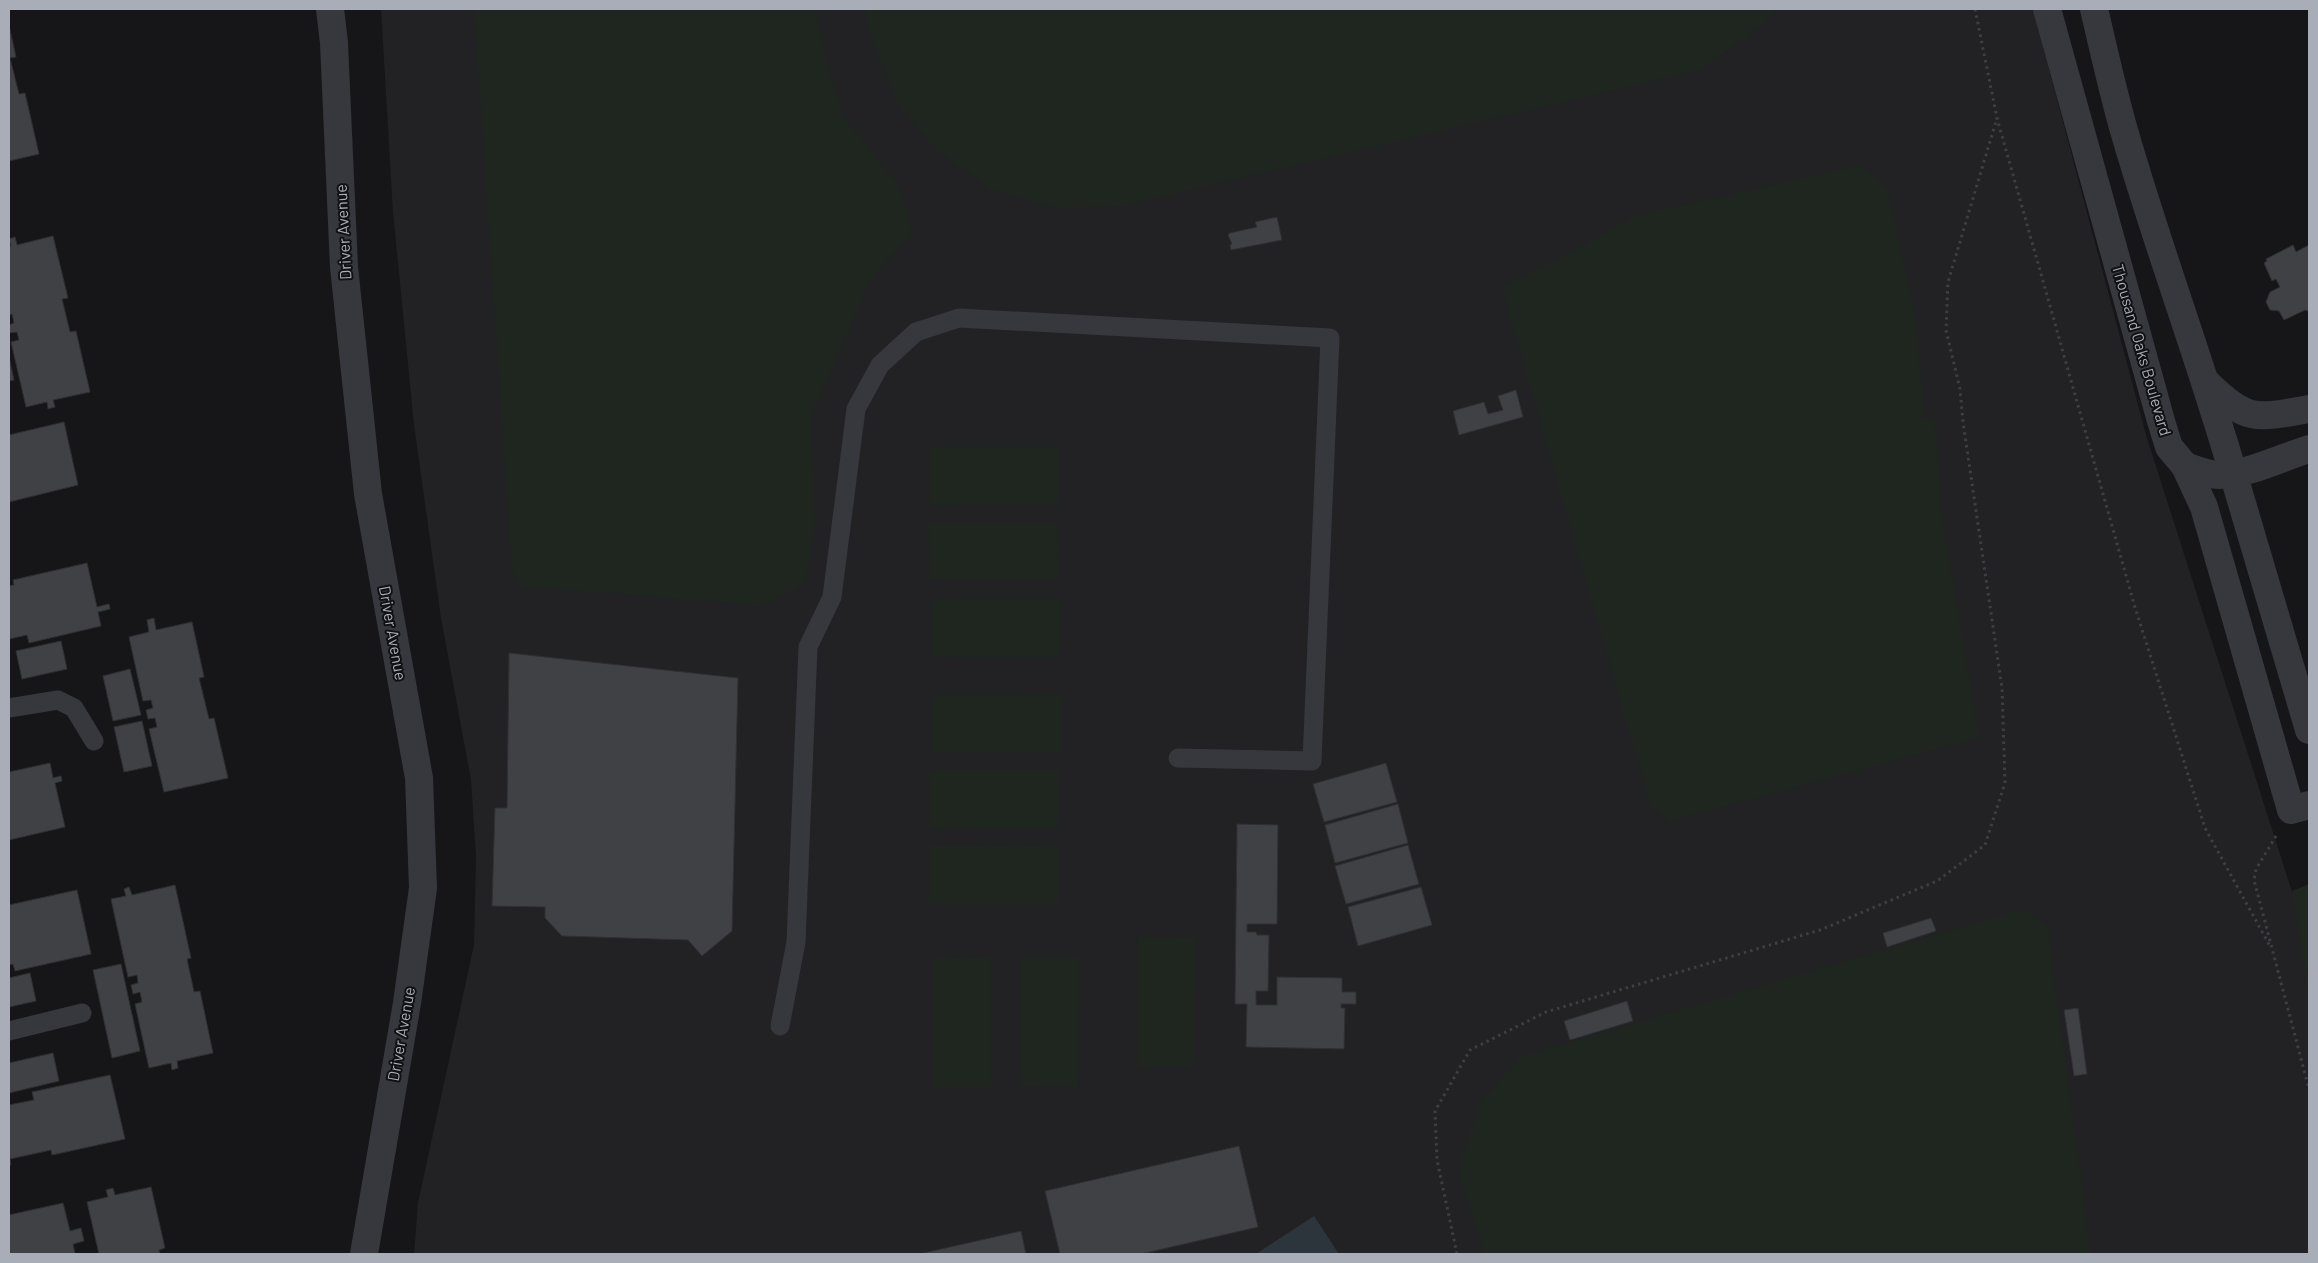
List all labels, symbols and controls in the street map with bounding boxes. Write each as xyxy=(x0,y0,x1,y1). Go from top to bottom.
street label: Driver Avenue xyxy=(331,184,354,280)
street label: Thousand Oaks Boulevard xyxy=(2109,262,2176,438)
street label: Driver Avenue xyxy=(376,584,411,682)
street label: Driver Avenue xyxy=(383,985,418,1083)

